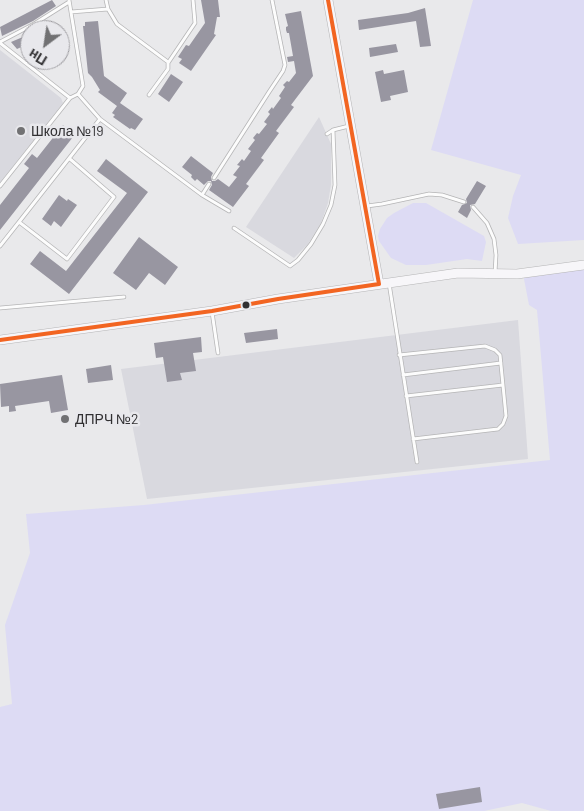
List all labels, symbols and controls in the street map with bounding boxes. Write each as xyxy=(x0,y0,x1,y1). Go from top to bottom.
north arrow xyxy=(20,20,70,70)
text: Пн xyxy=(25,45,50,69)
place label: Школа №19 xyxy=(31,123,104,139)
marker: Школа №19 xyxy=(15,125,27,137)
unlabelled marker xyxy=(241,300,251,310)
place label: ДПРЧ №2 xyxy=(75,411,139,427)
marker: ДПРЧ №2 xyxy=(59,413,71,425)

